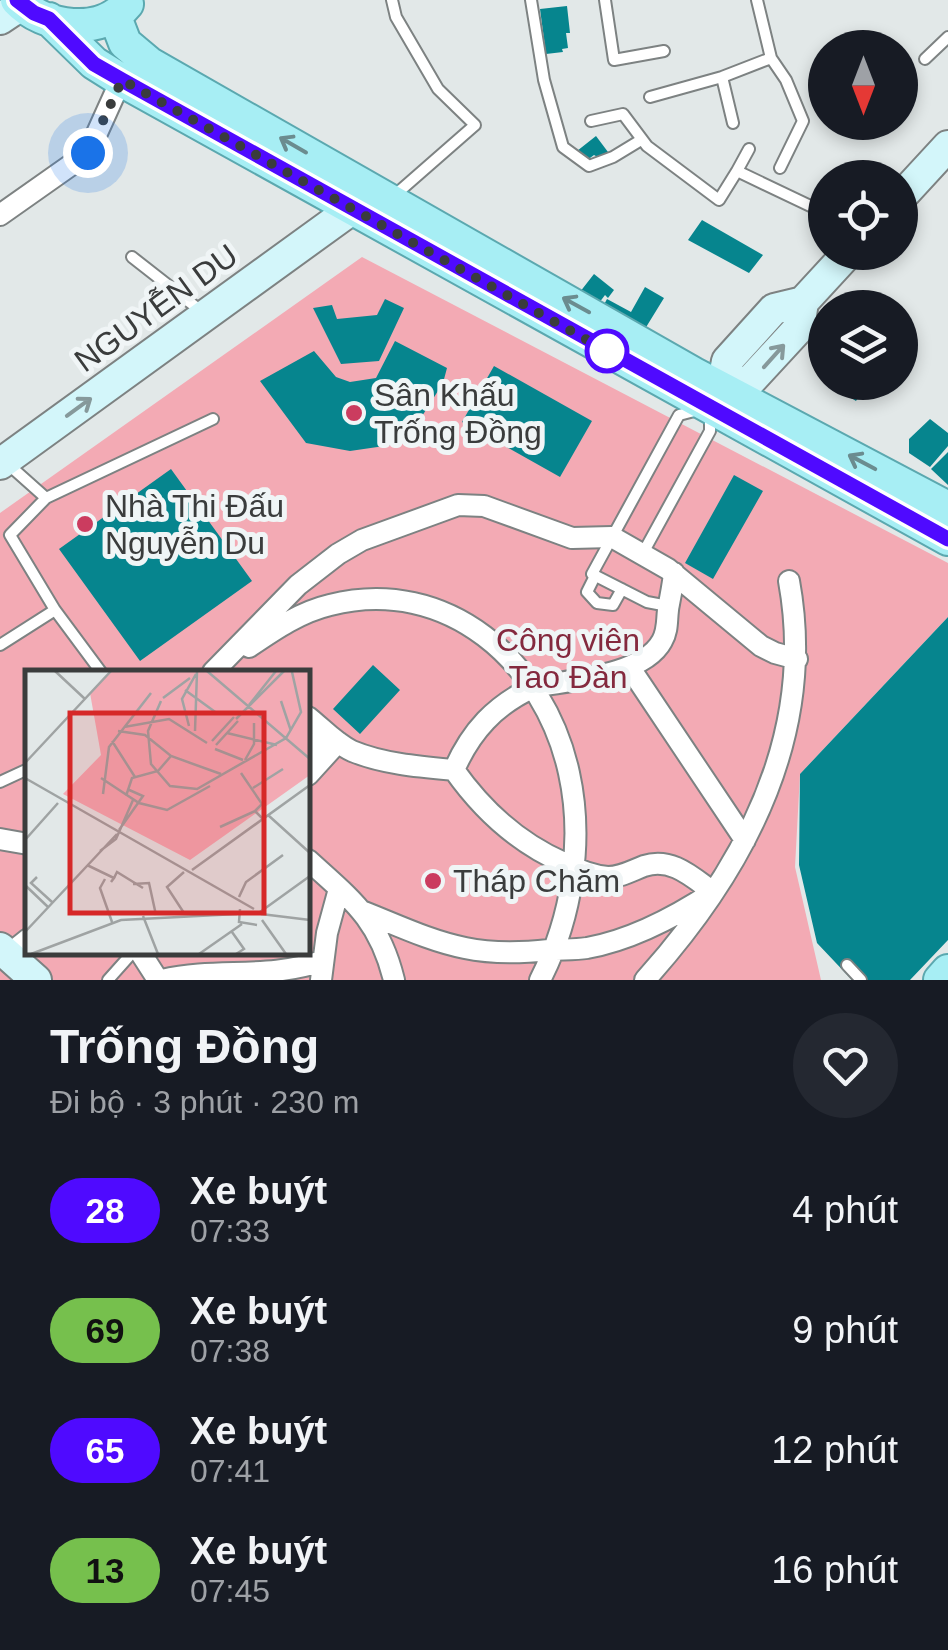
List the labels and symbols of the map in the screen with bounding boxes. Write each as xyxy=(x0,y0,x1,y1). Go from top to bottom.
north arrow xyxy=(808,30,918,140)
your location xyxy=(63,128,113,178)
one-way arrow xyxy=(279,135,309,155)
street label: NGUYỄN DU xyxy=(68,237,244,379)
one-way arrow xyxy=(563,295,591,315)
unlabelled marker xyxy=(586,330,628,372)
one-way arrow xyxy=(762,344,785,369)
place label: Sân Khấu Trống Đồng xyxy=(374,377,542,450)
one-way arrow xyxy=(65,397,92,418)
marker: Sân Khấu Trống Đồng xyxy=(343,402,365,424)
one-way arrow xyxy=(847,452,877,471)
place label: Nhà Thi Đấu Nguyễn Du xyxy=(105,488,284,561)
marker: Nhà Thi Đấu Nguyễn Du xyxy=(74,513,96,535)
park label: Công viên Tao Đàn xyxy=(496,622,640,695)
inset map xyxy=(25,670,310,955)
place label: Tháp Chăm xyxy=(453,863,620,899)
marker: Tháp Chăm xyxy=(422,870,444,892)

